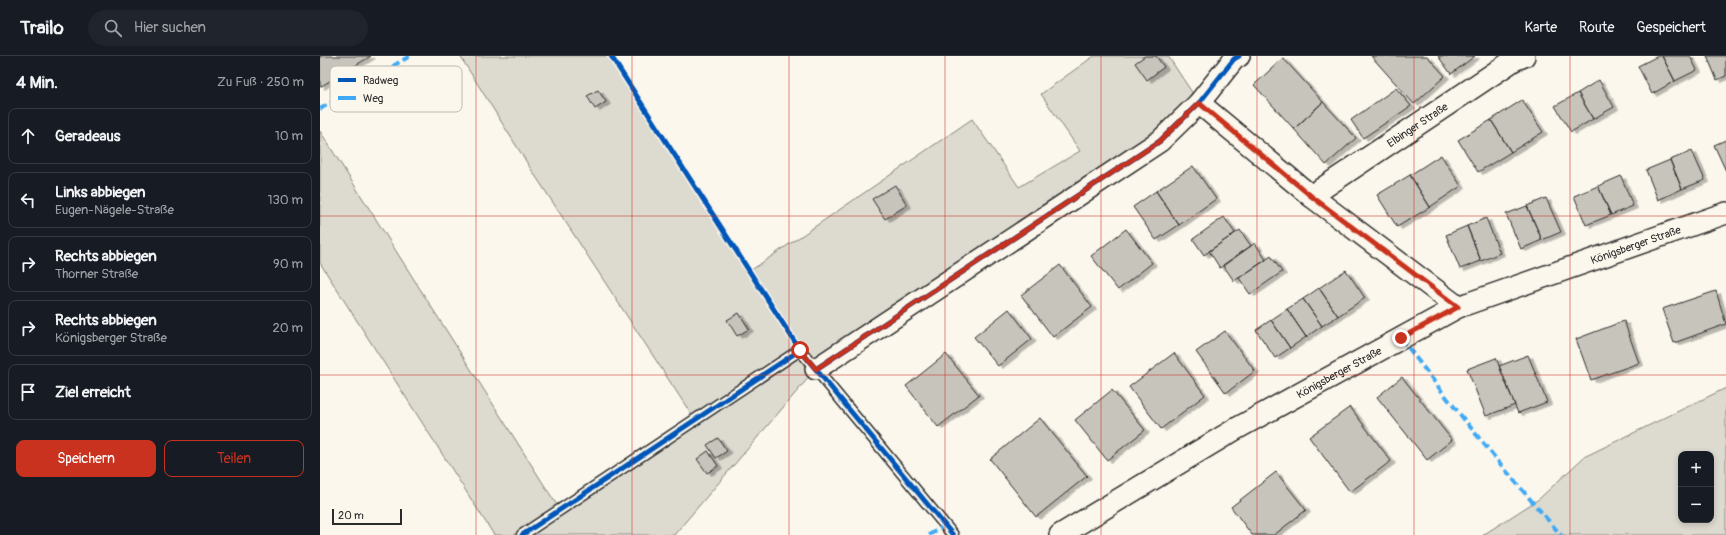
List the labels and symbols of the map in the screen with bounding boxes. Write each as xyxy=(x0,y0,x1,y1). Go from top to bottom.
legend xyxy=(330,66,462,112)
text: Radweg xyxy=(363,74,399,87)
text: Weg xyxy=(363,92,384,105)
street label: Elbinger Straße xyxy=(1385,100,1451,150)
street label: Königsberger Straße xyxy=(1589,223,1683,267)
route end xyxy=(1392,329,1410,347)
route start xyxy=(791,341,809,359)
street label: Königsberger Straße xyxy=(1295,344,1384,401)
scale bar xyxy=(332,507,402,526)

